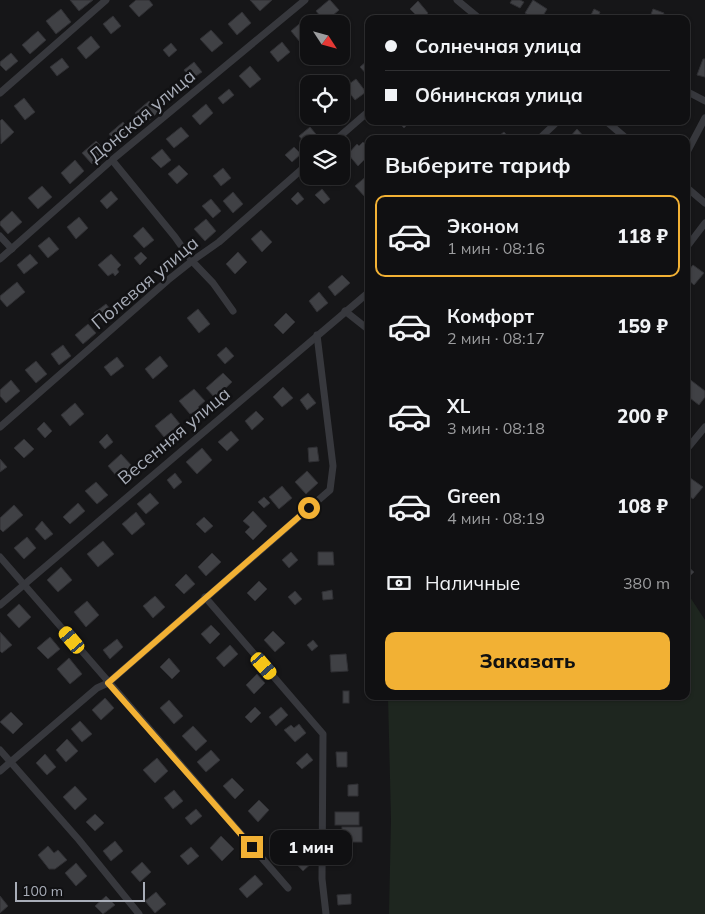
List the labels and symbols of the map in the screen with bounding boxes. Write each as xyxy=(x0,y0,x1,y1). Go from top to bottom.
north arrow xyxy=(300,15,350,65)
street label: Донская улица xyxy=(84,64,200,167)
street label: Полевая улица xyxy=(86,231,203,334)
street label: Весенняя улица xyxy=(113,382,235,489)
route start xyxy=(298,497,320,519)
car xyxy=(56,624,87,656)
car xyxy=(248,650,279,682)
callout: 1 мин xyxy=(270,830,352,864)
route end xyxy=(241,836,263,858)
scale bar xyxy=(15,879,145,902)

